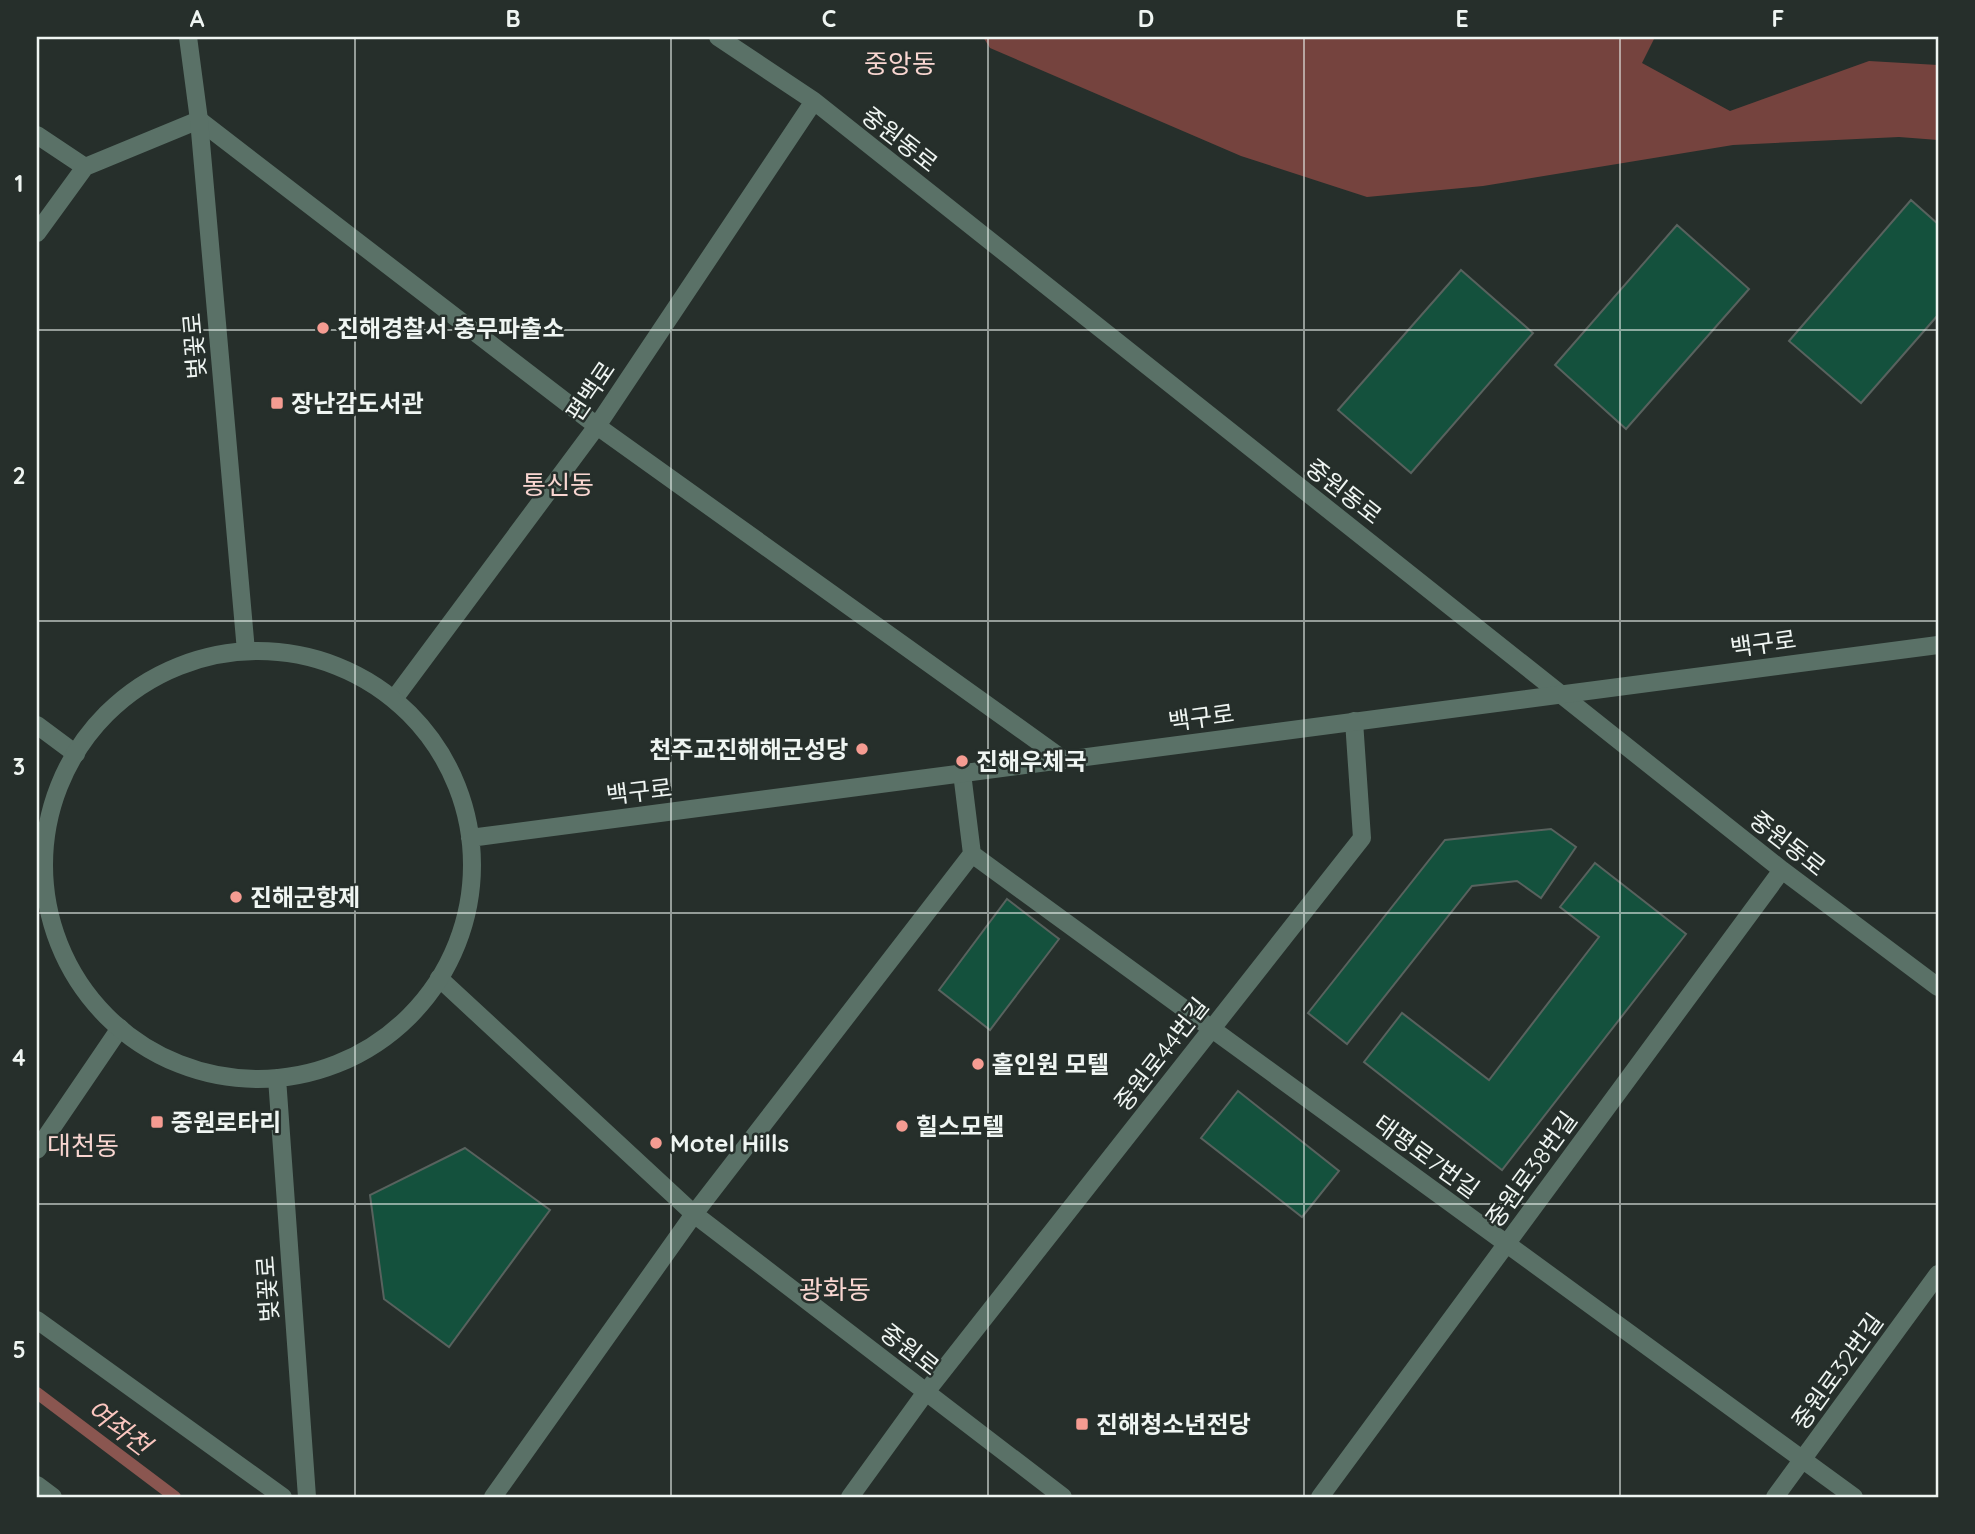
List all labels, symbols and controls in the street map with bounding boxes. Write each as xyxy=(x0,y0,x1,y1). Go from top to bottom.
text: A xyxy=(190,4,205,33)
text: B xyxy=(505,4,521,33)
text: C xyxy=(822,4,836,33)
text: D xyxy=(1138,4,1154,33)
text: E xyxy=(1455,4,1469,33)
text: F xyxy=(1772,4,1784,33)
district label: 중앙동 xyxy=(864,47,936,80)
street label: 중원동로 xyxy=(856,100,944,178)
text: 1 xyxy=(15,169,23,198)
street label: 벚꽃로 xyxy=(176,312,212,380)
place label: 진해경찰서 충무파출소 xyxy=(337,313,565,343)
marker: 진해경찰서 충무파출소 xyxy=(315,320,331,336)
street label: 편백로 xyxy=(559,355,621,427)
place label: 장난감도서관 xyxy=(291,388,423,418)
marker: 장난감도서관 xyxy=(269,395,285,411)
street label: 중원동로 xyxy=(1300,452,1388,530)
text: 2 xyxy=(12,461,26,490)
district label: 통신동 xyxy=(522,468,594,501)
street label: 백구로 xyxy=(1728,624,1798,662)
street label: 백구로 xyxy=(1166,698,1236,736)
place label: 천주교진해해군성당 xyxy=(649,734,848,764)
marker: 천주교진해해군성당 xyxy=(854,741,870,757)
place label: 진해우체국 xyxy=(976,746,1086,776)
text: 3 xyxy=(13,752,25,781)
marker: 진해우체국 xyxy=(954,753,970,769)
street label: 백구로 xyxy=(604,772,674,810)
street label: 중원동로 xyxy=(1744,804,1832,882)
place label: 진해군항제 xyxy=(250,882,360,912)
marker: 진해군항제 xyxy=(228,889,244,905)
street label: 중원로44번길 xyxy=(1107,991,1215,1117)
text: 4 xyxy=(12,1043,26,1072)
place label: 홀인원 모텔 xyxy=(992,1049,1109,1079)
marker: 홀인원 모텔 xyxy=(970,1056,986,1072)
street label: 중원로38번길 xyxy=(1479,1105,1583,1233)
place label: 중원로타리 xyxy=(171,1107,281,1137)
street label: 태평로7번길 xyxy=(1369,1108,1485,1204)
place label: 힐스모텔 xyxy=(916,1111,1004,1141)
marker: 중원로타리 xyxy=(149,1114,165,1130)
marker: 힐스모텔 xyxy=(894,1118,910,1134)
place label: Motel Hills xyxy=(670,1128,789,1158)
district label: 대천동 xyxy=(47,1129,119,1162)
marker: Motel Hills xyxy=(648,1135,664,1151)
street label: 벚꽃로 xyxy=(250,1255,284,1323)
district label: 광화동 xyxy=(799,1273,871,1306)
street label: 중원로32번길 xyxy=(1785,1307,1889,1435)
street label: 중원로 xyxy=(875,1317,945,1381)
text: 5 xyxy=(12,1335,26,1364)
water label: 여좌천 xyxy=(80,1392,160,1464)
place label: 진해청소년전당 xyxy=(1096,1409,1251,1439)
marker: 진해청소년전당 xyxy=(1074,1416,1090,1432)

